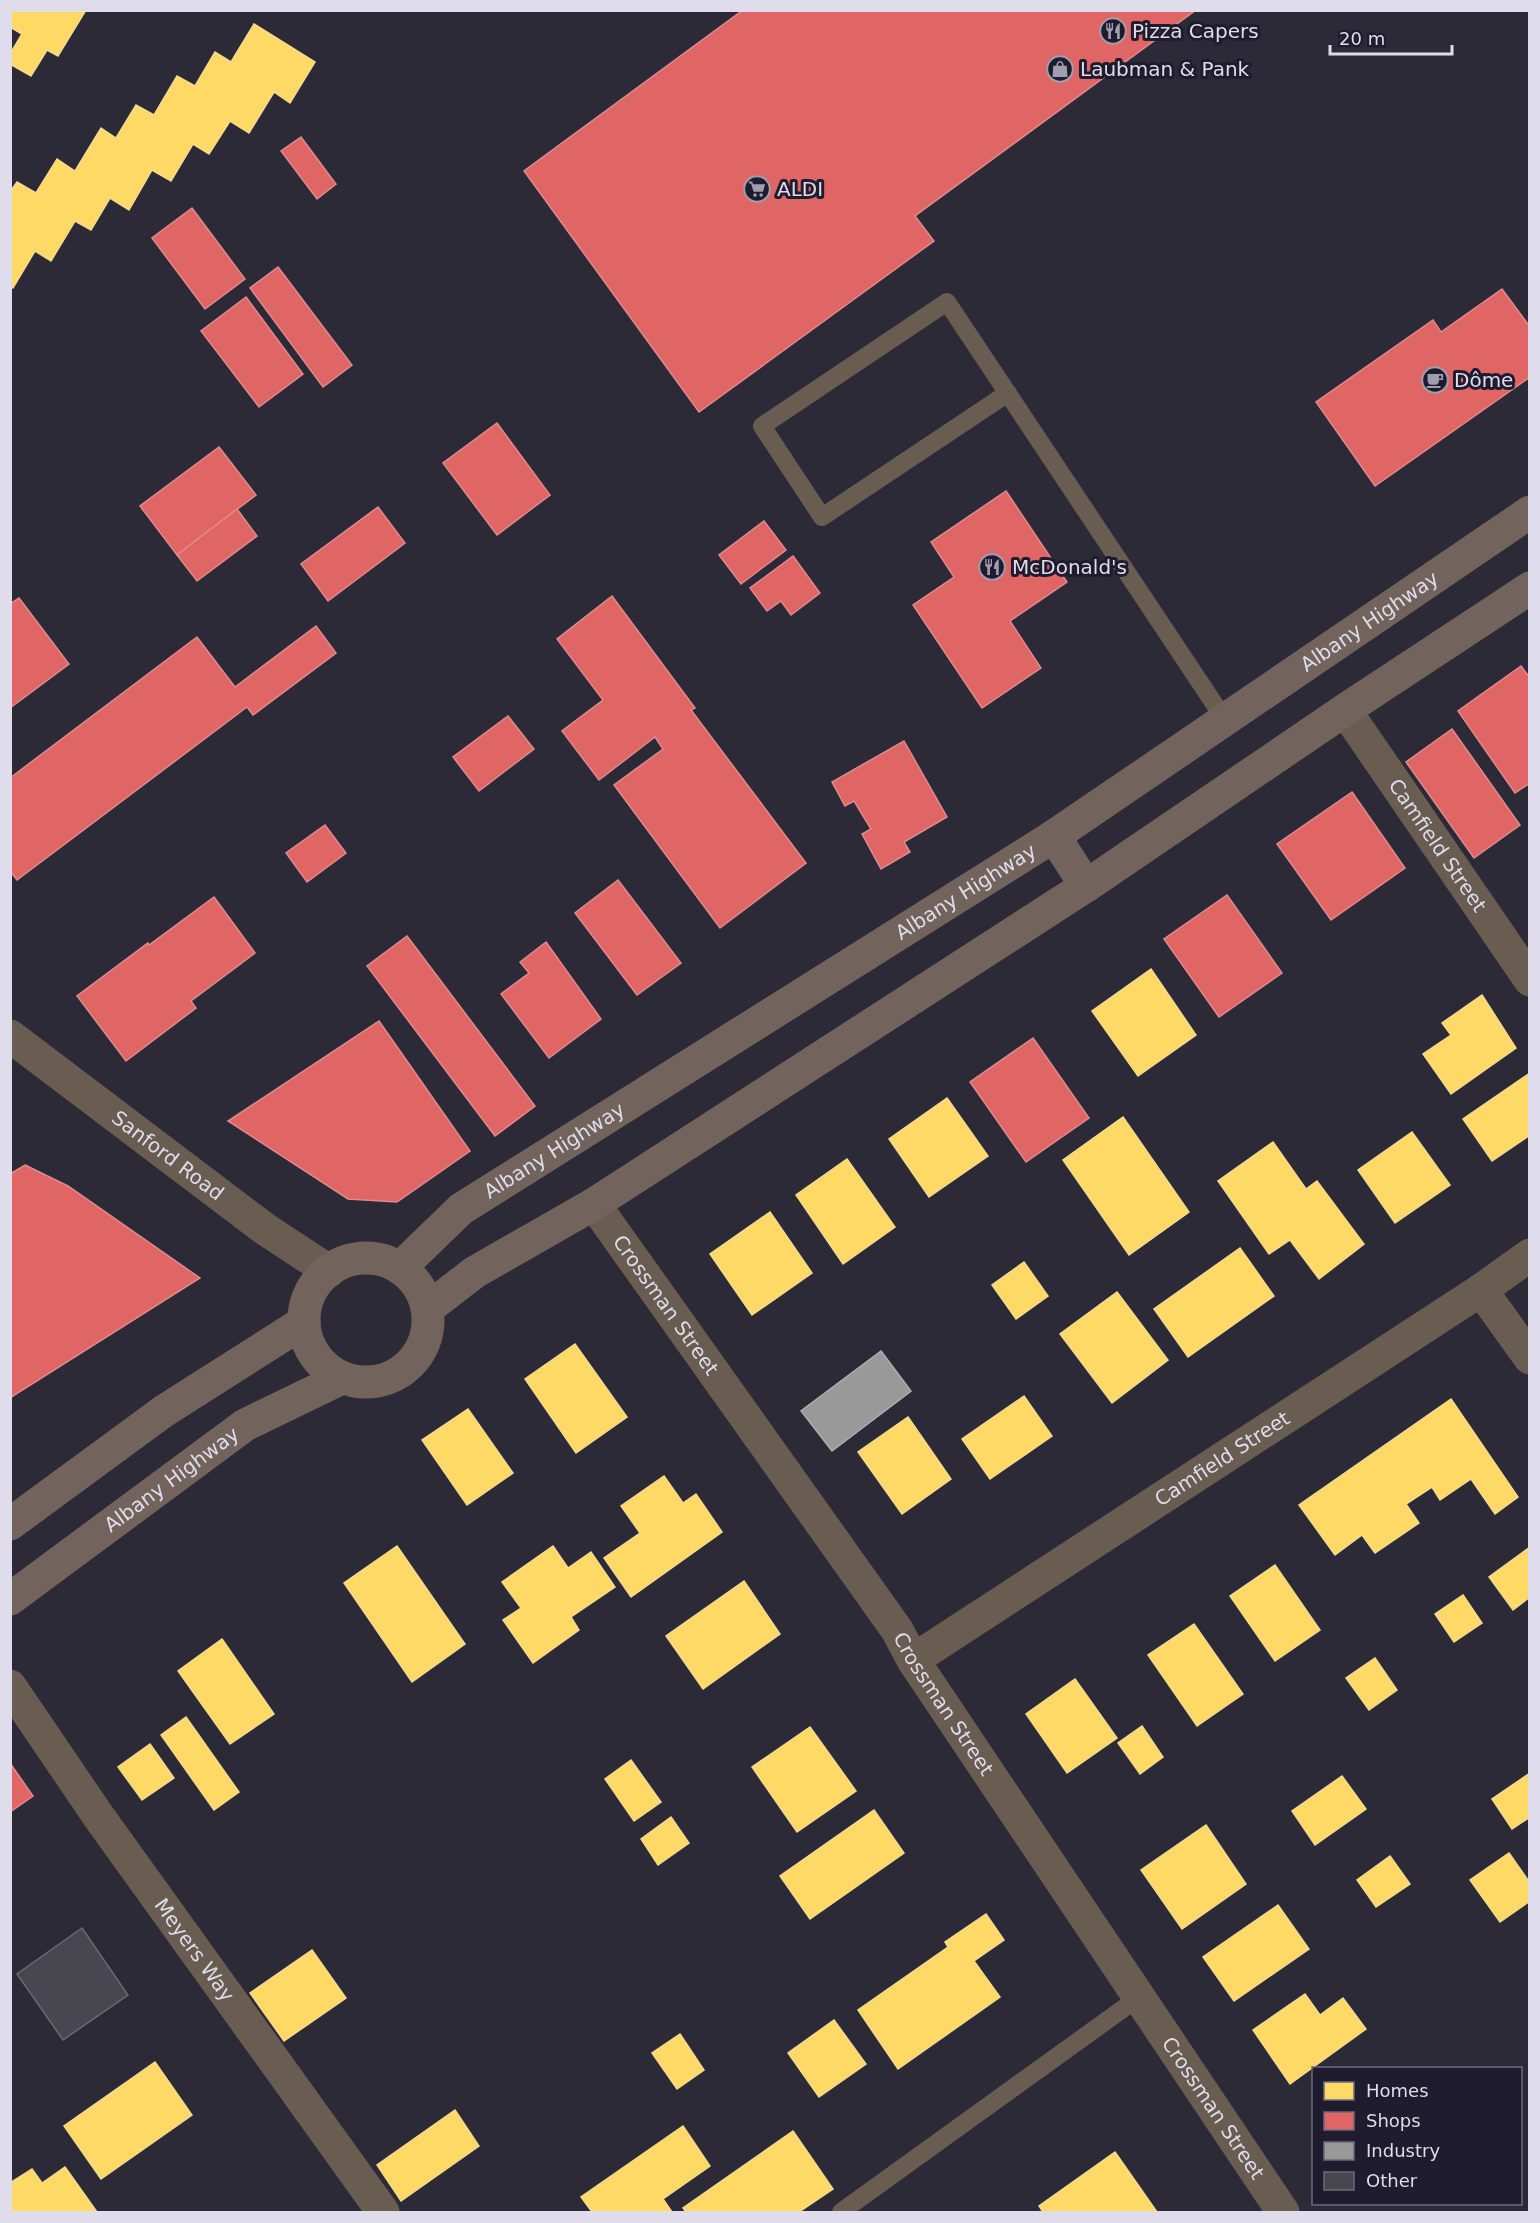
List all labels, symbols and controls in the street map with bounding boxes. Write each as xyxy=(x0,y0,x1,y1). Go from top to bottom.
restaurant icon: Pizza Capers xyxy=(1098,16,1128,46)
scale bar xyxy=(1330,18,1452,56)
place label: Pizza Capers xyxy=(1132,19,1259,43)
text: 20 m xyxy=(1339,28,1385,49)
shop icon: Laubman & Pank xyxy=(1045,54,1075,84)
place label: Laubman & Pank xyxy=(1080,57,1250,81)
supermarket icon: ALDI xyxy=(742,174,772,204)
place label: ALDI xyxy=(777,177,823,201)
cafe icon: Dôme xyxy=(1420,365,1450,395)
place label: Dôme xyxy=(1454,368,1513,392)
restaurant icon: McDonald's xyxy=(977,552,1007,582)
place label: McDonald's xyxy=(1012,555,1127,579)
street label: Albany Highway xyxy=(1296,566,1443,677)
street label: Camfield Street xyxy=(1384,774,1492,917)
street label: Albany Highway xyxy=(891,838,1041,945)
street label: Albany Highway xyxy=(479,1097,629,1204)
street label: Sanford Road xyxy=(107,1105,229,1206)
street label: Crossman Street xyxy=(608,1230,724,1380)
street label: Camfield Street xyxy=(1150,1406,1294,1511)
street label: Albany Highway xyxy=(99,1422,244,1537)
street label: Crossman Street xyxy=(888,1628,999,1780)
street label: Meyers Way xyxy=(149,1894,240,2006)
street label: Crossman Street xyxy=(1157,2032,1270,2184)
legend xyxy=(1312,2067,1522,2205)
text: Homes xyxy=(1366,2080,1429,2101)
text: Shops xyxy=(1366,2110,1421,2131)
text: Industry xyxy=(1366,2140,1440,2161)
text: Other xyxy=(1366,2170,1418,2191)

